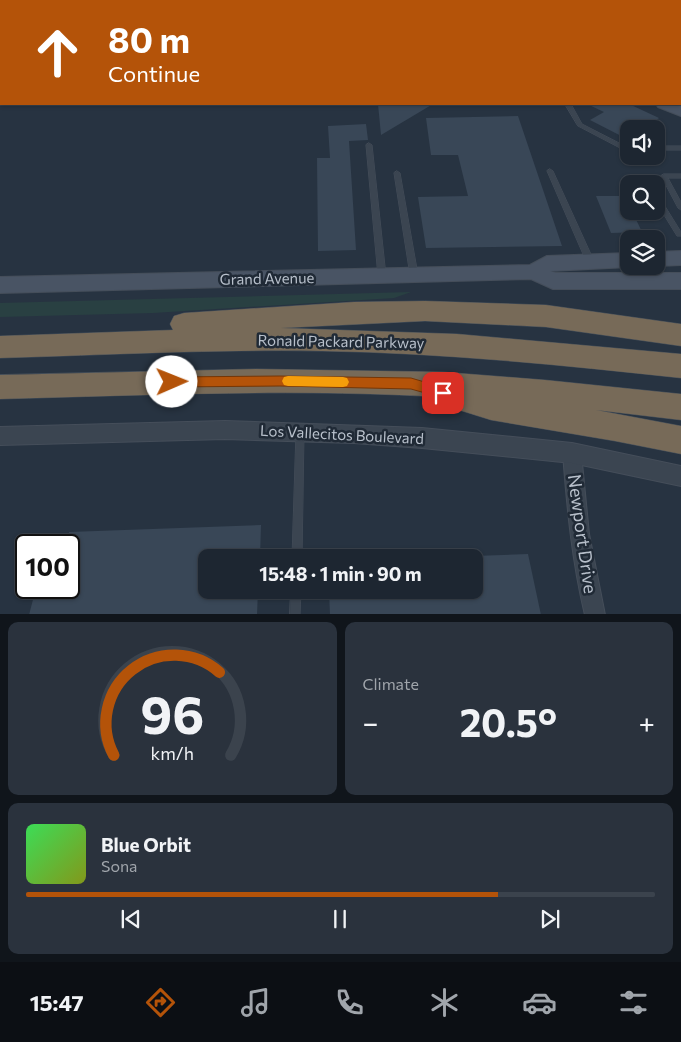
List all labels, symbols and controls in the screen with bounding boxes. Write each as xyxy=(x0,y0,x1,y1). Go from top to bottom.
text: 80 m xyxy=(108,17,190,60)
icon: ahead xyxy=(25,20,90,85)
text: Continue xyxy=(108,60,200,87)
map controls xyxy=(620,120,665,275)
button: sound xyxy=(620,120,665,165)
button: search xyxy=(620,175,665,220)
button: layers xyxy=(620,230,665,275)
street label: Grand Avenue xyxy=(219,268,315,288)
street label: Ronald Packard Parkway xyxy=(257,331,425,351)
position arrow xyxy=(145,355,197,407)
pin xyxy=(422,372,464,414)
icon: arrive xyxy=(429,379,457,407)
street label: Los Vallecitos Boulevard xyxy=(260,421,424,447)
street label: Newport Drive xyxy=(564,473,602,595)
speed limit sign: 100 xyxy=(15,534,80,599)
text: 15:48 · 1 min · 90 m xyxy=(259,562,422,585)
text: Climate xyxy=(363,674,419,693)
text: 96 xyxy=(140,681,204,745)
text: 20.5° xyxy=(460,698,557,745)
text: − xyxy=(363,705,378,739)
text: + xyxy=(639,705,655,739)
text: km/h xyxy=(151,742,194,764)
text: Blue Orbit xyxy=(101,833,191,856)
text: Sona xyxy=(101,856,137,875)
icon: previous xyxy=(117,905,145,933)
icon: pause xyxy=(326,905,354,933)
icon: next xyxy=(536,905,564,933)
icon: directions xyxy=(143,985,178,1020)
icon: music xyxy=(238,985,273,1020)
icon: phone xyxy=(332,985,367,1020)
icon: climate xyxy=(427,985,462,1020)
icon: car xyxy=(522,985,557,1020)
icon: filters xyxy=(616,985,651,1020)
text: 15:47 xyxy=(30,989,84,1016)

